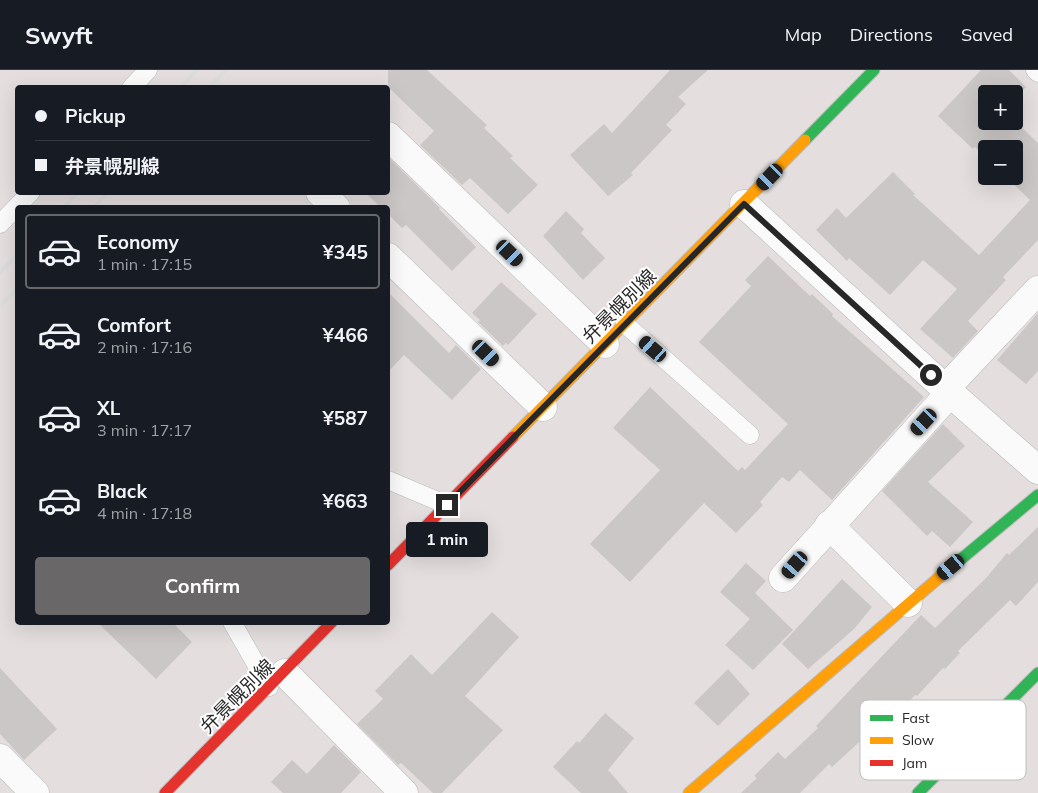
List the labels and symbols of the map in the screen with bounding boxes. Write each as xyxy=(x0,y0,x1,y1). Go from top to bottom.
car xyxy=(754,161,785,193)
car xyxy=(493,237,526,269)
street label: 弁景幌別線 xyxy=(577,264,661,348)
car xyxy=(636,333,669,365)
car xyxy=(469,337,502,369)
route start xyxy=(920,364,942,386)
car xyxy=(908,406,939,438)
route end xyxy=(436,494,458,516)
callout: 1 min xyxy=(406,522,488,558)
car xyxy=(779,549,810,581)
car xyxy=(934,552,967,582)
street label: 弁景幌別線 xyxy=(195,654,279,738)
legend xyxy=(860,700,1026,780)
text: Fast xyxy=(902,709,930,727)
text: Slow xyxy=(902,731,934,749)
text: Jam xyxy=(902,754,927,772)

